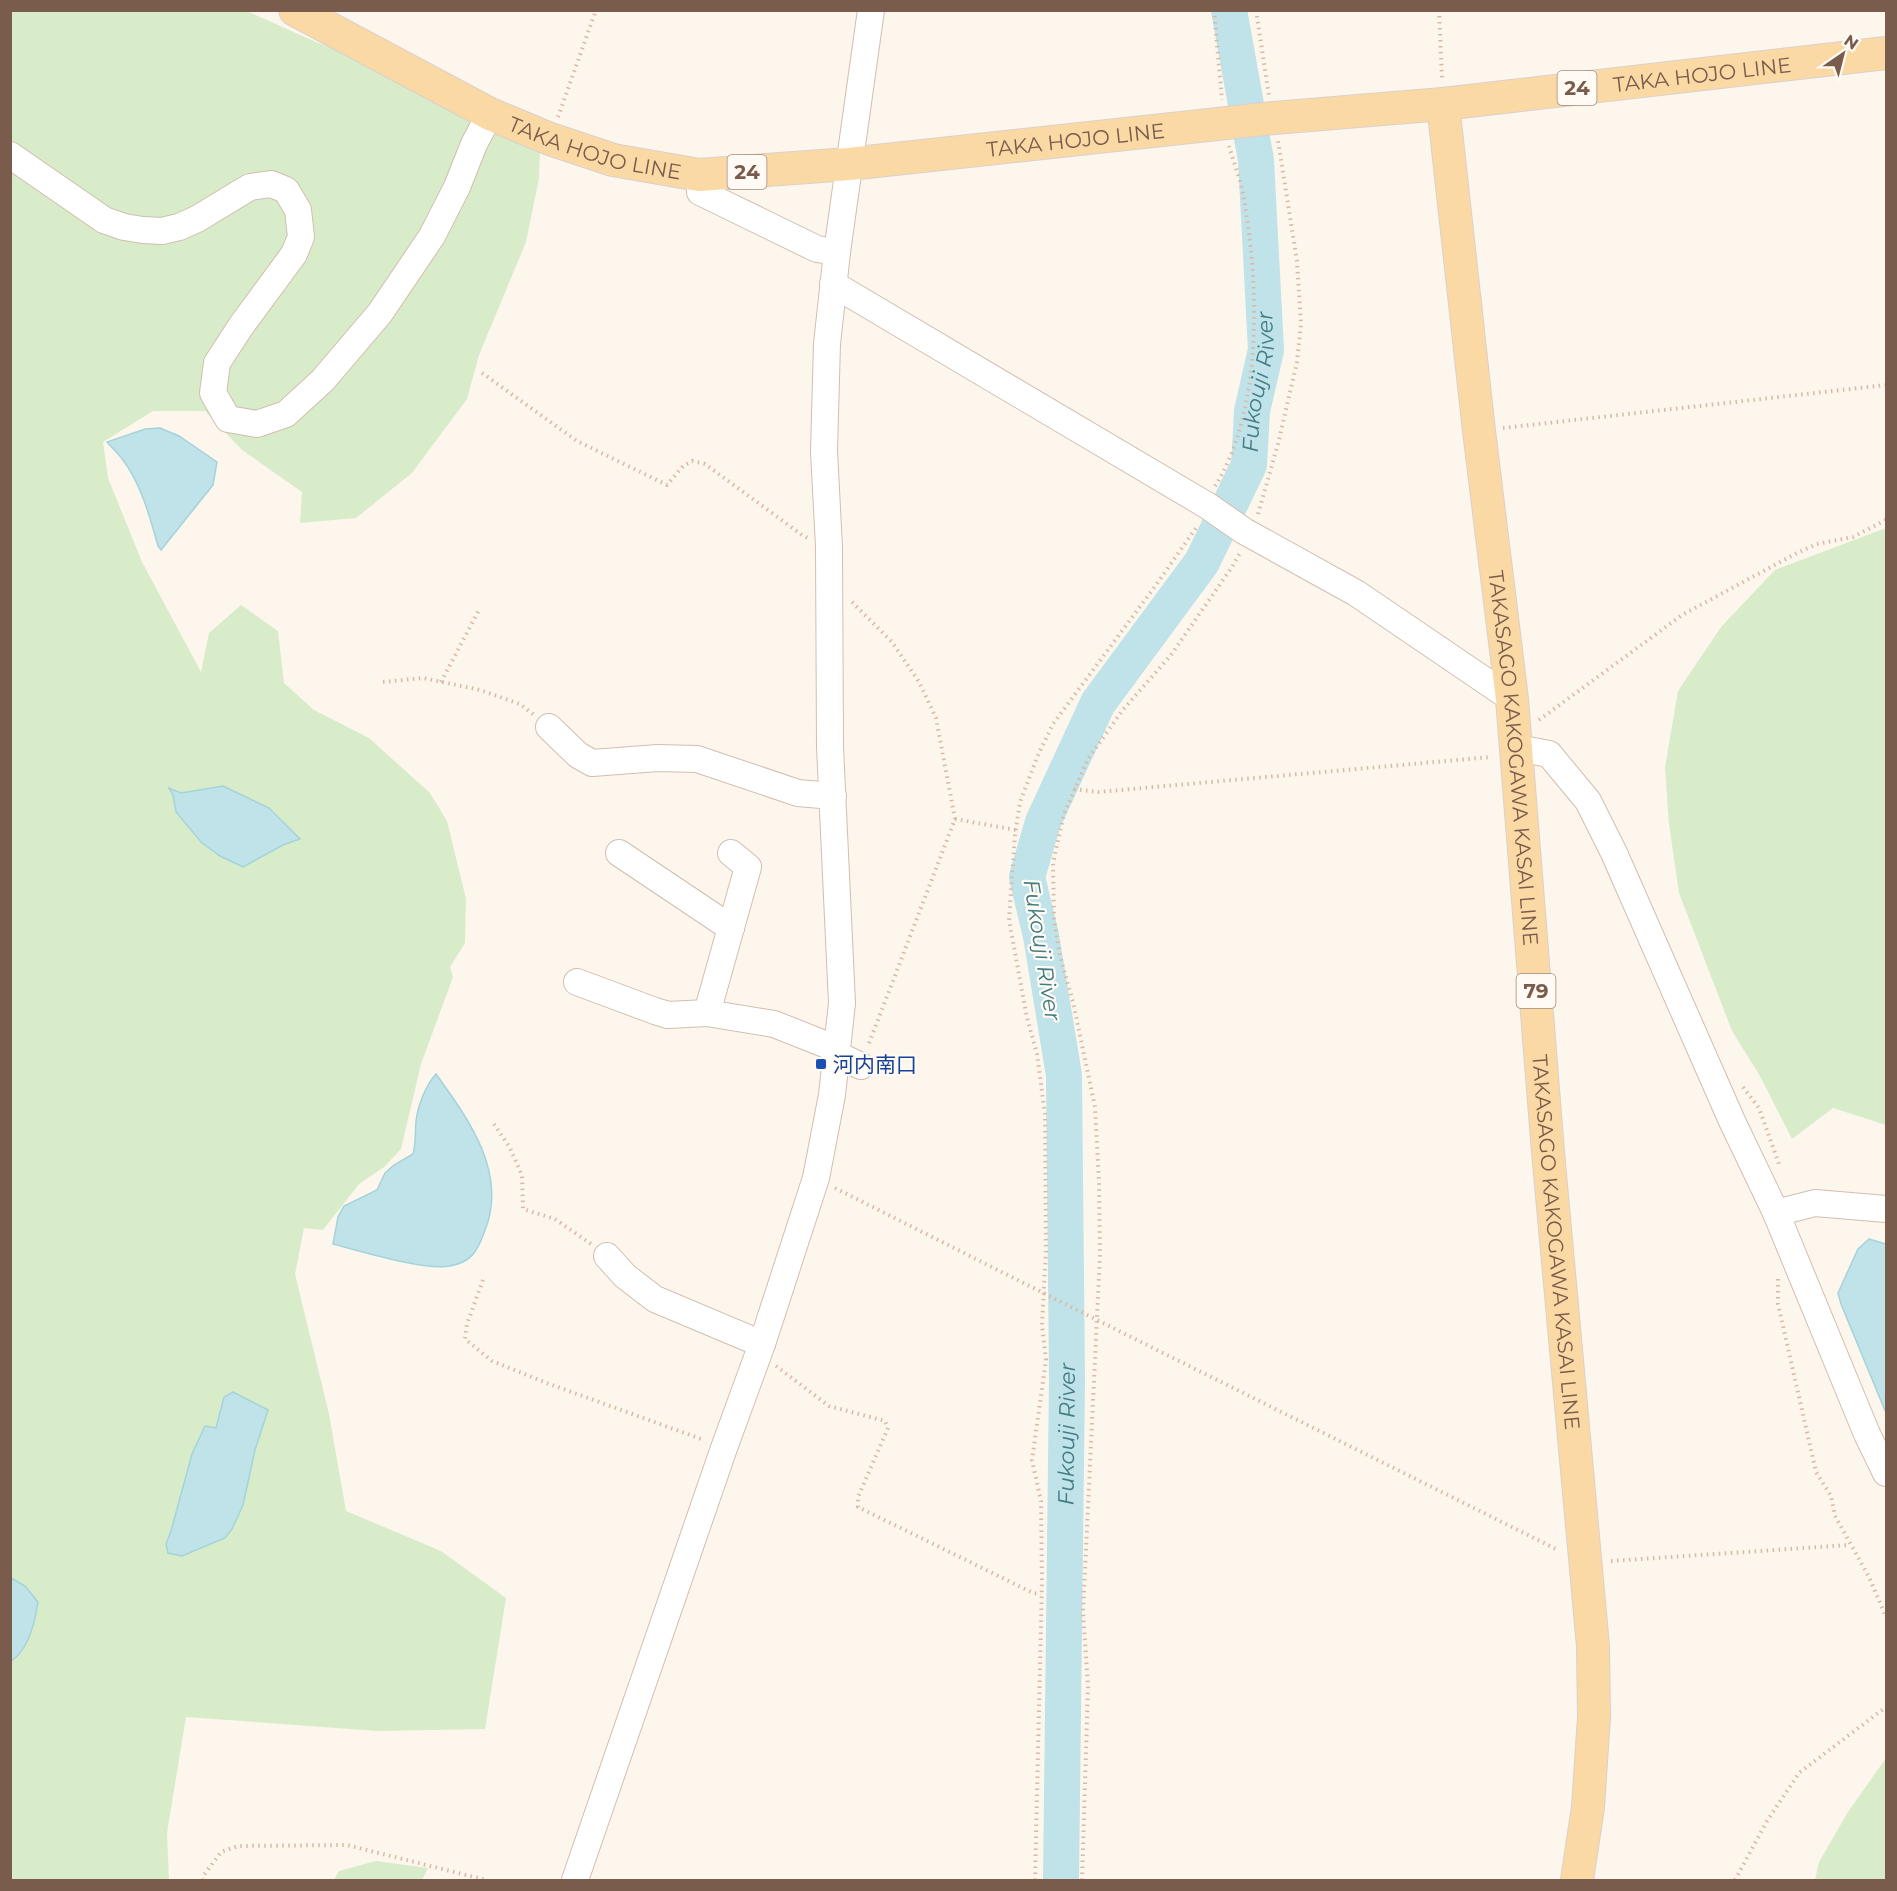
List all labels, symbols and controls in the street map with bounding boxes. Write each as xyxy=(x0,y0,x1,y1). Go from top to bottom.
north arrow xyxy=(1813,24,1873,84)
text: N xyxy=(1841,31,1862,54)
street label: TAKA HOJO LINE xyxy=(1612,52,1793,97)
road number: 24 xyxy=(1558,71,1596,105)
street label: TAKA HOJO LINE xyxy=(505,111,683,184)
street label: TAKA HOJO LINE xyxy=(985,117,1166,162)
road number: 24 xyxy=(728,155,766,189)
water label: Fukouji River xyxy=(1236,309,1280,453)
street label: TAKASAGO KAKOGAWA KASAI LINE xyxy=(1484,569,1544,947)
water label: Fukouji River xyxy=(1018,877,1067,1024)
road number: 79 xyxy=(1516,974,1556,1008)
place label: 河内南口 xyxy=(833,1052,917,1077)
street label: TAKASAGO KAKOGAWA KASAI LINE xyxy=(1528,1053,1586,1431)
marker: 河内南口 xyxy=(814,1057,828,1071)
water label: Fukouji River xyxy=(1052,1361,1081,1506)

